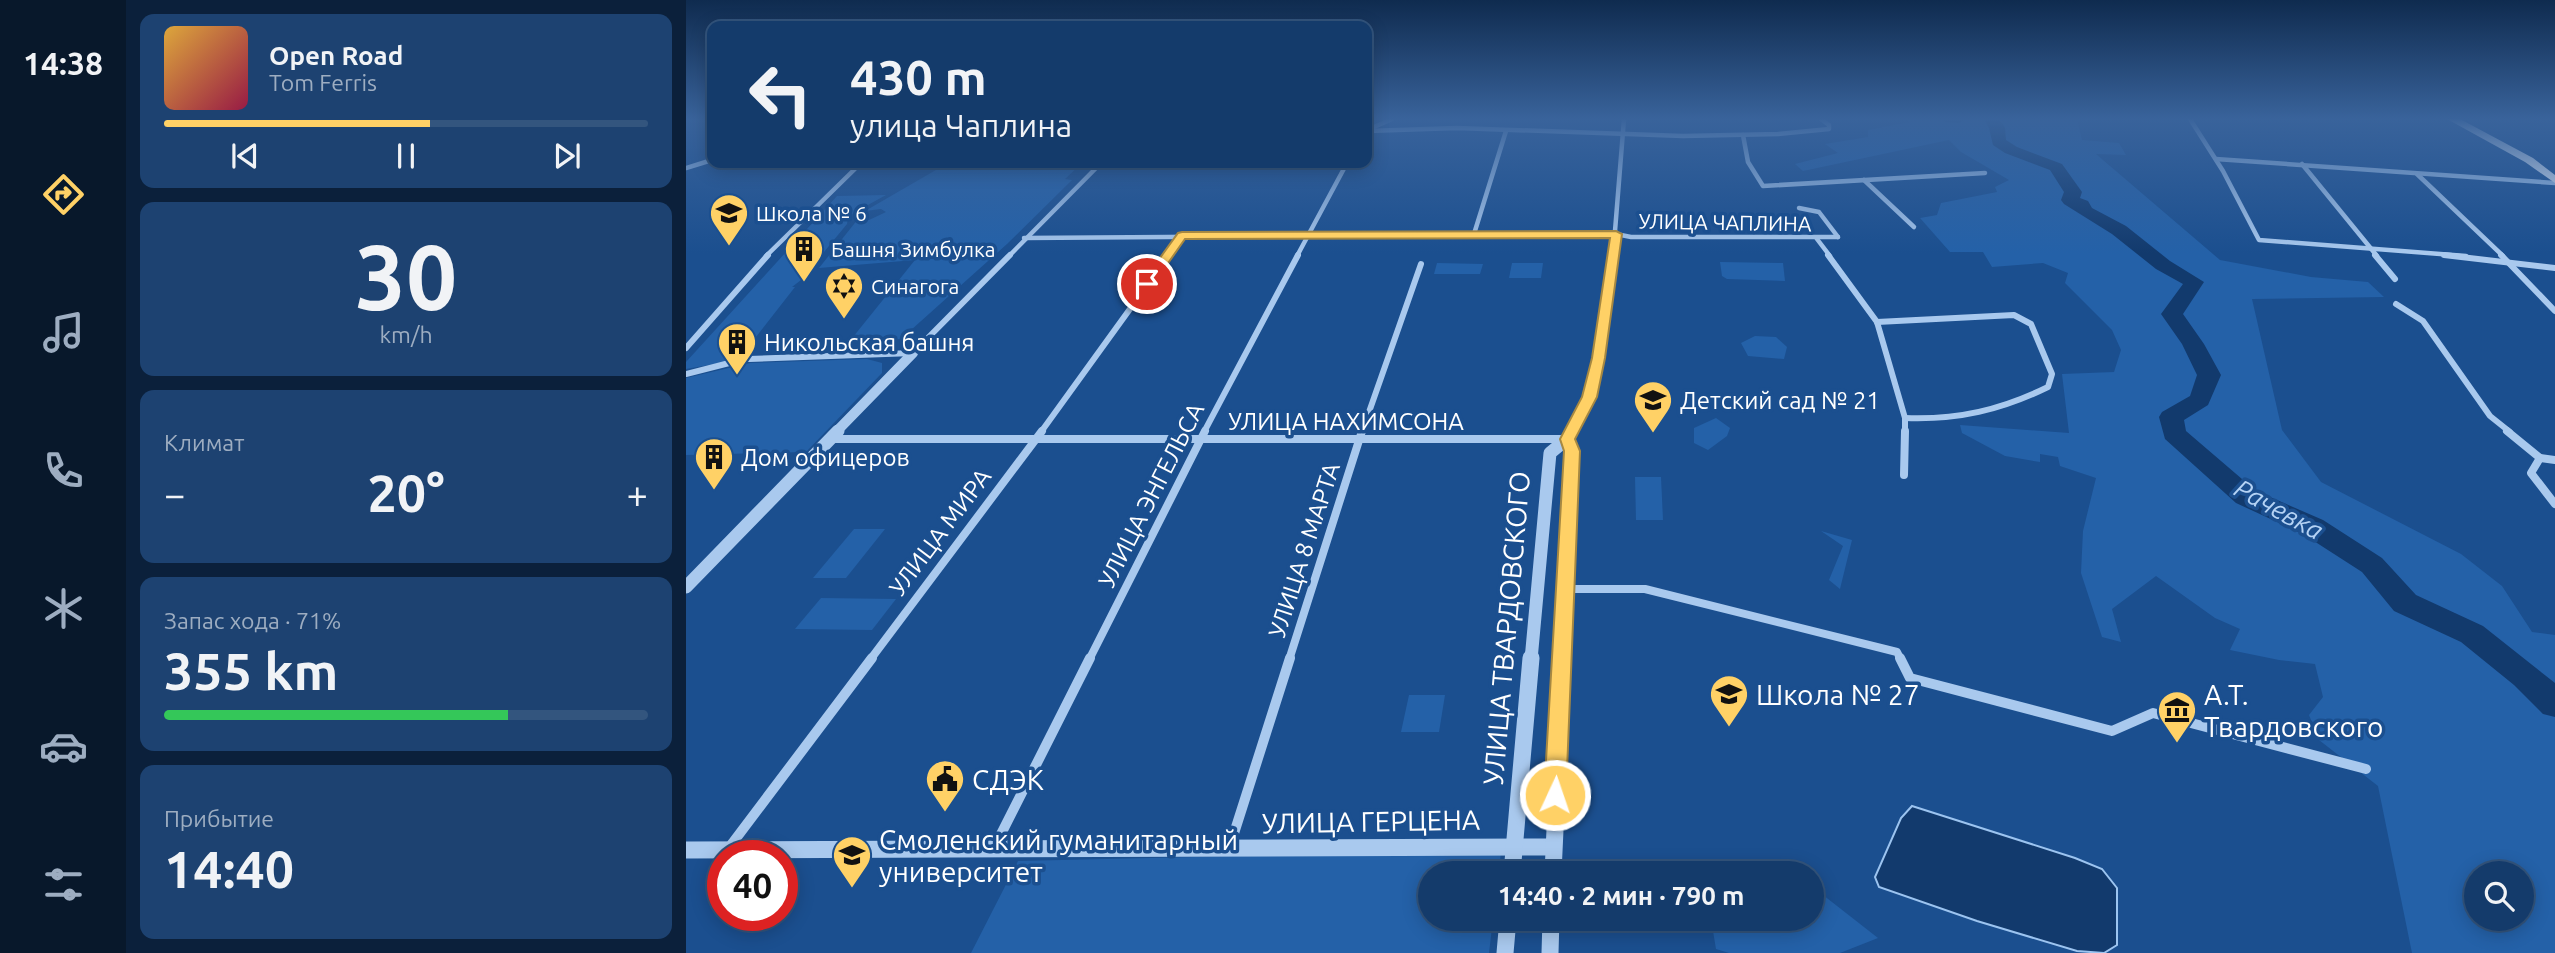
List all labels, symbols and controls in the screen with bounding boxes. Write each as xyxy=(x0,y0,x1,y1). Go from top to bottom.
text: Open Road xyxy=(269,41,403,70)
text: 14:38 xyxy=(23,45,103,81)
icon: left xyxy=(735,49,826,140)
text: 430 m xyxy=(850,49,987,104)
text: Tom Ferris xyxy=(269,70,377,95)
text: улица Чаплина xyxy=(850,107,1072,143)
icon: previous xyxy=(226,137,264,175)
icon: pause xyxy=(387,137,425,175)
icon: next xyxy=(548,137,586,175)
icon: directions xyxy=(39,170,88,219)
school or university icon: Школа № 6 xyxy=(708,192,750,247)
place label: Школа № 6 xyxy=(756,201,867,225)
street label: УЛИЦА ЧАПЛИНА xyxy=(1638,208,1812,236)
text: 30 xyxy=(355,225,457,327)
building icon: Башня Зимбулка xyxy=(783,228,825,283)
place label: Башня Зимбулка xyxy=(831,237,996,261)
pin xyxy=(1117,254,1177,314)
synagogue icon: Синагога xyxy=(823,265,865,320)
icon: arrive xyxy=(1128,265,1166,303)
place label: Синагога xyxy=(871,274,959,298)
icon: music xyxy=(39,308,88,357)
building icon: Никольская башня xyxy=(716,321,758,376)
text: km/h xyxy=(379,322,433,347)
place label: Никольская башня xyxy=(764,329,974,356)
school or university icon: Детский сад № 21 xyxy=(1632,379,1674,434)
place label: Детский сад № 21 xyxy=(1680,387,1880,414)
street label: УЛИЦА ЭНГЕЛЬСА xyxy=(1093,398,1209,592)
street label: УЛИЦА НАХИМСОНА xyxy=(1228,408,1464,435)
text: Климат xyxy=(164,430,244,455)
building icon: Дом офицеров xyxy=(693,436,735,491)
place label: Дом офицеров xyxy=(741,444,910,471)
icon: phone xyxy=(39,446,88,495)
street label: УЛИЦА 8 МАРТА xyxy=(1263,459,1345,641)
street label: УЛИЦА МИРА xyxy=(884,463,997,601)
text: 20° xyxy=(367,464,445,522)
street label: УЛИЦА ТВАРДОВСКОГО xyxy=(1477,470,1535,786)
text: − xyxy=(164,473,185,515)
text: + xyxy=(627,473,648,515)
water label: Рачевка xyxy=(2230,473,2328,545)
icon: climate xyxy=(39,584,88,633)
text: Запас хода · 71% xyxy=(164,608,341,633)
text: 355 km xyxy=(164,642,338,700)
school or university icon: Школа № 27 xyxy=(1708,673,1750,728)
place label: Школа № 27 xyxy=(1756,679,1919,710)
place label: А.Т. Твардовского xyxy=(2204,679,2383,742)
museum icon: А.Т. Твардовского xyxy=(2156,689,2198,744)
icon: car xyxy=(39,722,88,771)
public building icon: СДЭК xyxy=(924,758,966,813)
position arrow xyxy=(1518,758,1592,832)
place label: СДЭК xyxy=(972,764,1044,795)
street label: УЛИЦА ГЕРЦЕНА xyxy=(1262,804,1480,838)
text: Прибытие xyxy=(164,806,274,831)
place label: Смоленский гуманитарный университет xyxy=(879,824,1238,887)
school or university icon: Смоленский гуманитарный университет xyxy=(831,834,873,889)
text: 14:40 xyxy=(164,840,294,898)
speed limit sign: 40 xyxy=(707,840,798,931)
icon: filters xyxy=(39,860,88,909)
map controls xyxy=(2464,861,2534,931)
button: search xyxy=(2464,861,2534,931)
text: 14:40 · 2 мин · 790 m xyxy=(1498,881,1744,910)

